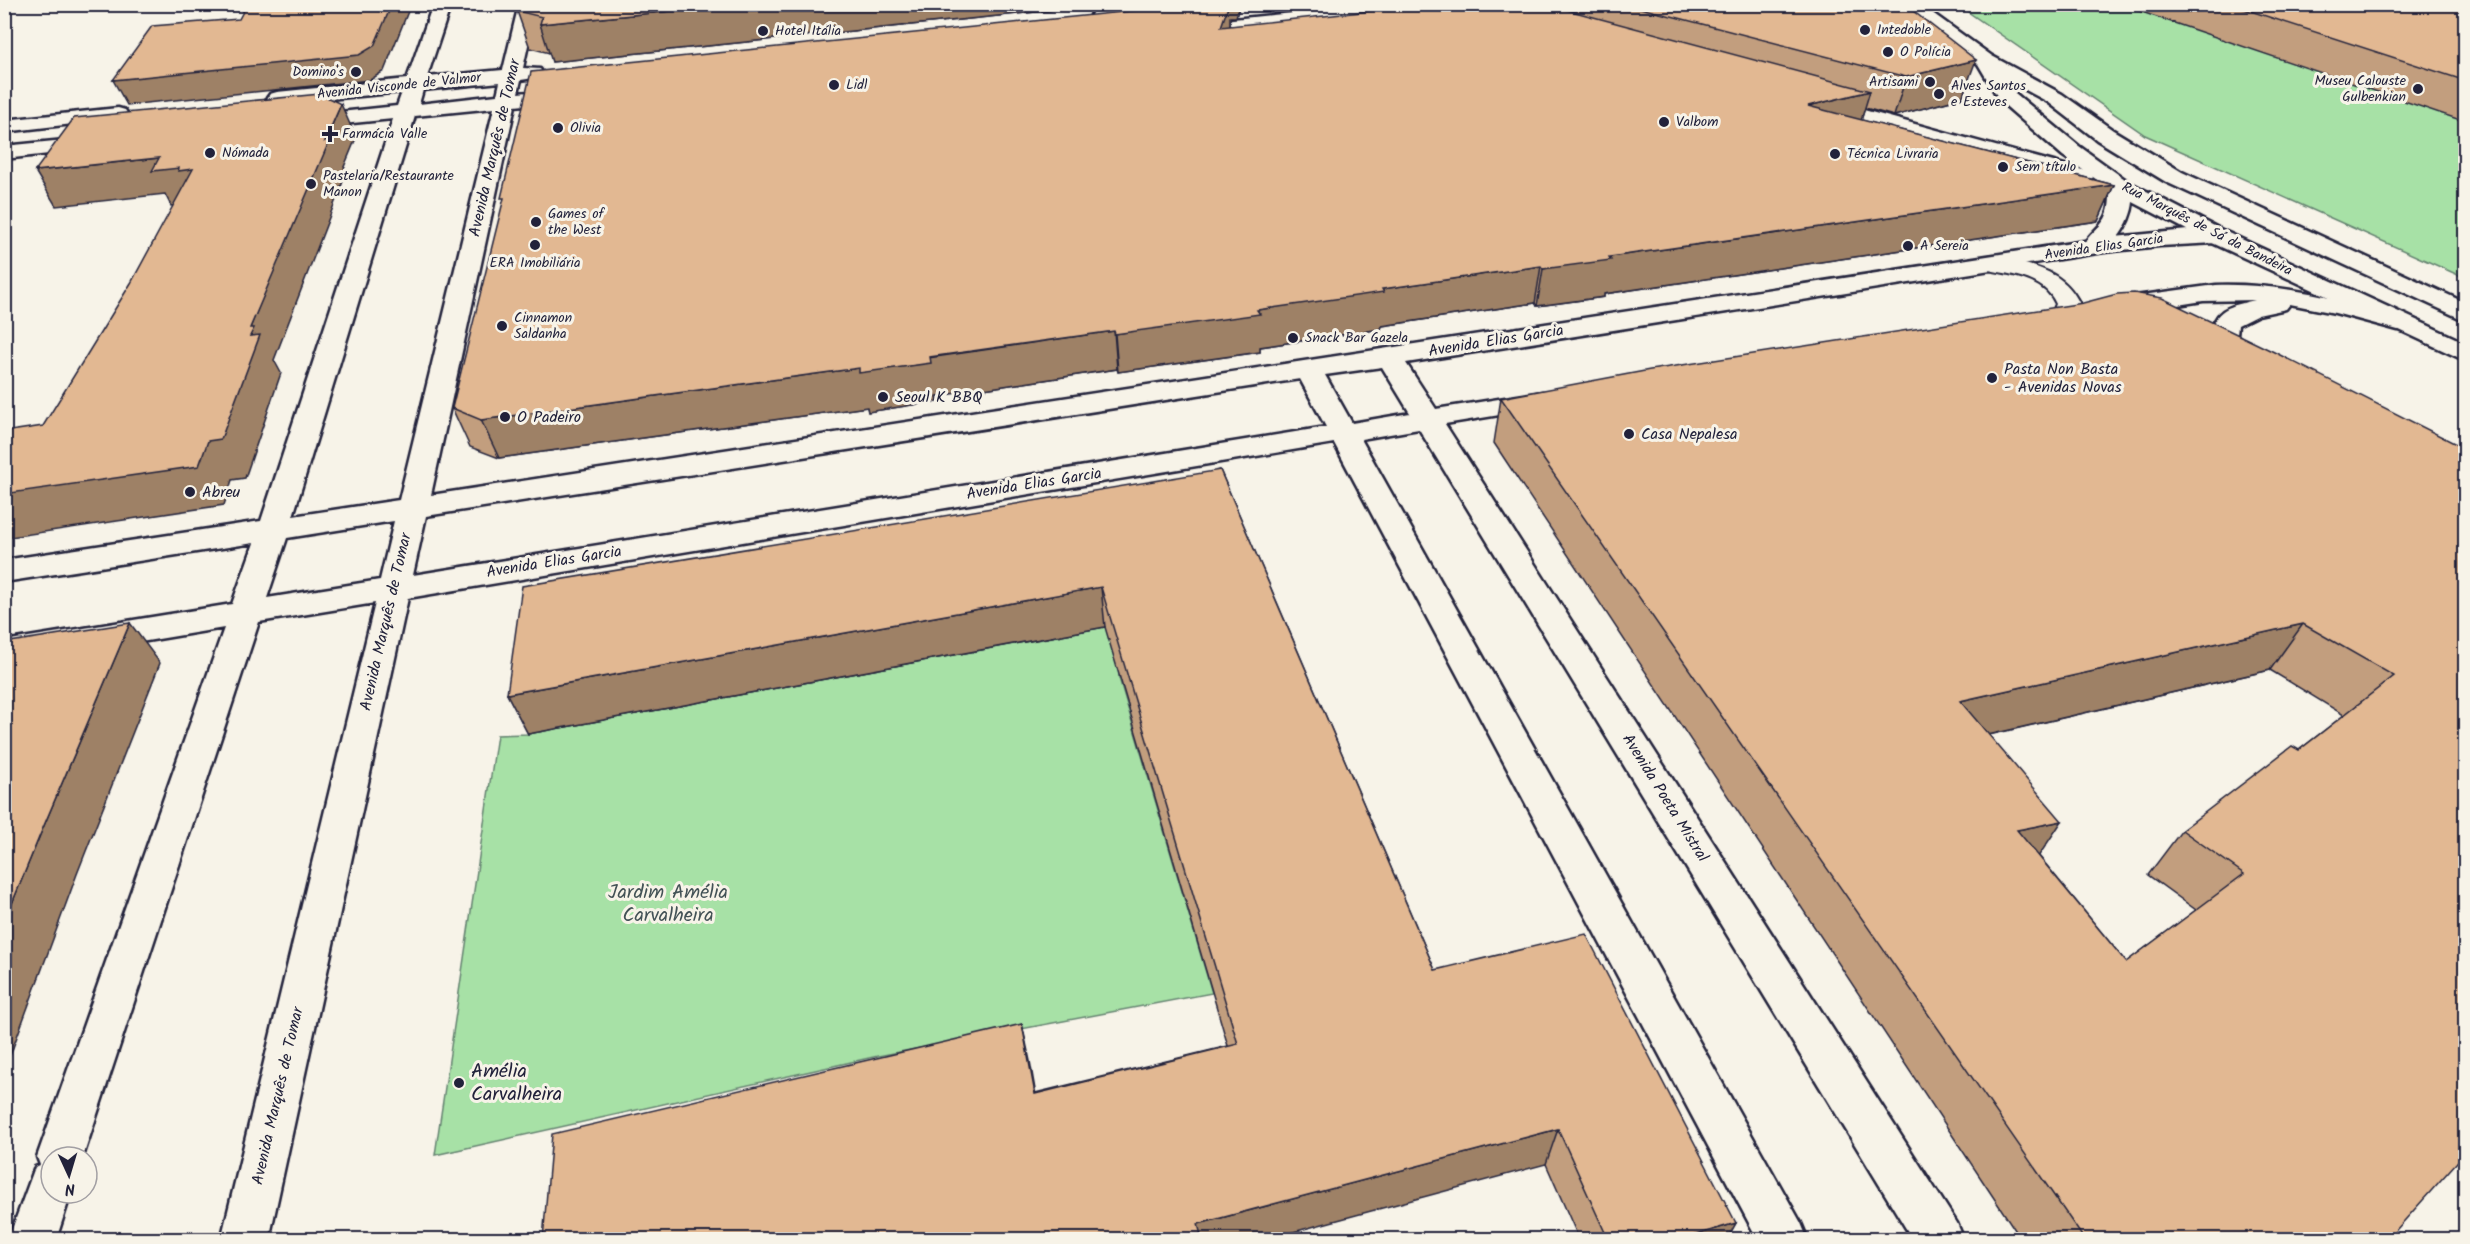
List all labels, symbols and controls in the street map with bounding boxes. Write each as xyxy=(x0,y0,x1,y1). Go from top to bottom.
place label: Intedoble xyxy=(1877,19,1932,41)
place label: Hotel Itália xyxy=(775,20,841,42)
marker: Intedoble xyxy=(1858,23,1872,37)
marker: Hotel Itália xyxy=(756,24,770,38)
place label: O Polícia xyxy=(1900,41,1951,63)
marker: O Polícia xyxy=(1881,45,1895,59)
street label: Avenida Marquês de Tomar xyxy=(462,55,528,239)
place label: Domino's xyxy=(292,61,344,83)
marker: Domino's xyxy=(349,65,363,79)
street label: Avenida Visconde de Valmor xyxy=(316,66,483,106)
place label: Museu Calouste Gulbenkian xyxy=(2314,70,2407,108)
place label: Artisami xyxy=(1869,71,1919,93)
place label: Lidl xyxy=(846,74,868,96)
marker: Artisami xyxy=(1923,75,1937,89)
place label: Alves Santos e Esteves xyxy=(1951,75,2026,113)
marker: Lidl xyxy=(827,78,841,92)
marker: Museu Calouste Gulbenkian xyxy=(2411,82,2425,96)
marker: Alves Santos e Esteves xyxy=(1932,87,1946,101)
place label: Valbom xyxy=(1676,111,1718,133)
marker: Valbom xyxy=(1657,115,1671,129)
place label: Olivia xyxy=(570,117,601,139)
marker: Olivia xyxy=(551,121,565,135)
place label: Farmácia Valle xyxy=(342,123,428,145)
marker: Farmácia Valle xyxy=(323,127,337,141)
place label: Nómada xyxy=(222,142,269,164)
place label: Técnica Livraria xyxy=(1847,143,1939,165)
marker: Nómada xyxy=(203,146,217,160)
marker: Técnica Livraria xyxy=(1828,147,1842,161)
place label: Sem título xyxy=(2015,156,2076,178)
marker: Sem título xyxy=(1996,160,2010,174)
place label: Pastelaria/Restaurante Manon xyxy=(323,165,455,203)
street label: Rua Marquês de Sá da Bandeira xyxy=(2118,176,2296,282)
marker: Pastelaria/Restaurante Manon xyxy=(304,177,318,191)
place label: Games of the West xyxy=(548,203,605,241)
marker: Games of the West xyxy=(529,215,543,229)
street label: Avenida Elias Garcia xyxy=(2043,228,2165,266)
place label: A Sereia xyxy=(1920,235,1969,257)
marker: ERA Imobiliária xyxy=(528,238,542,252)
marker: A Sereia xyxy=(1901,239,1915,253)
place label: ERA Imobiliária xyxy=(490,252,580,274)
place label: Cinnamon Saldanha xyxy=(514,307,572,345)
street label: Avenida Elias Garcia xyxy=(1427,318,1565,364)
marker: Cinnamon Saldanha xyxy=(495,319,509,333)
place label: Snack Bar Gazela xyxy=(1305,327,1408,349)
marker: Snack Bar Gazela xyxy=(1286,331,1300,345)
place label: Pasta Non Basta - Avenidas Novas xyxy=(2004,357,2122,400)
marker: Pasta Non Basta - Avenidas Novas xyxy=(1985,371,1999,385)
place label: Seoul K BBQ xyxy=(895,385,983,410)
marker: Seoul K BBQ xyxy=(876,390,890,404)
place label: O Padeiro xyxy=(517,405,581,430)
marker: O Padeiro xyxy=(498,410,512,424)
place label: Casa Nepalesa xyxy=(1641,422,1737,447)
marker: Casa Nepalesa xyxy=(1622,427,1636,441)
street label: Avenida Elias Garcia xyxy=(965,461,1103,507)
place label: Abreu xyxy=(202,480,241,505)
marker: Abreu xyxy=(183,485,197,499)
street label: Avenida Marquês de Tomar xyxy=(353,529,419,713)
street label: Avenida Elias Garcia xyxy=(485,539,623,585)
street label: Avenida Poeta Mistral xyxy=(1615,729,1715,867)
park label: Jardim Amélia Carvalheira xyxy=(608,877,728,932)
street label: Avenida Marquês de Tomar xyxy=(245,1003,311,1187)
place label: Amélia Carvalheira xyxy=(471,1056,562,1111)
marker: Amélia Carvalheira xyxy=(452,1076,466,1090)
north arrow xyxy=(39,1145,99,1205)
text: N xyxy=(64,1176,76,1201)

